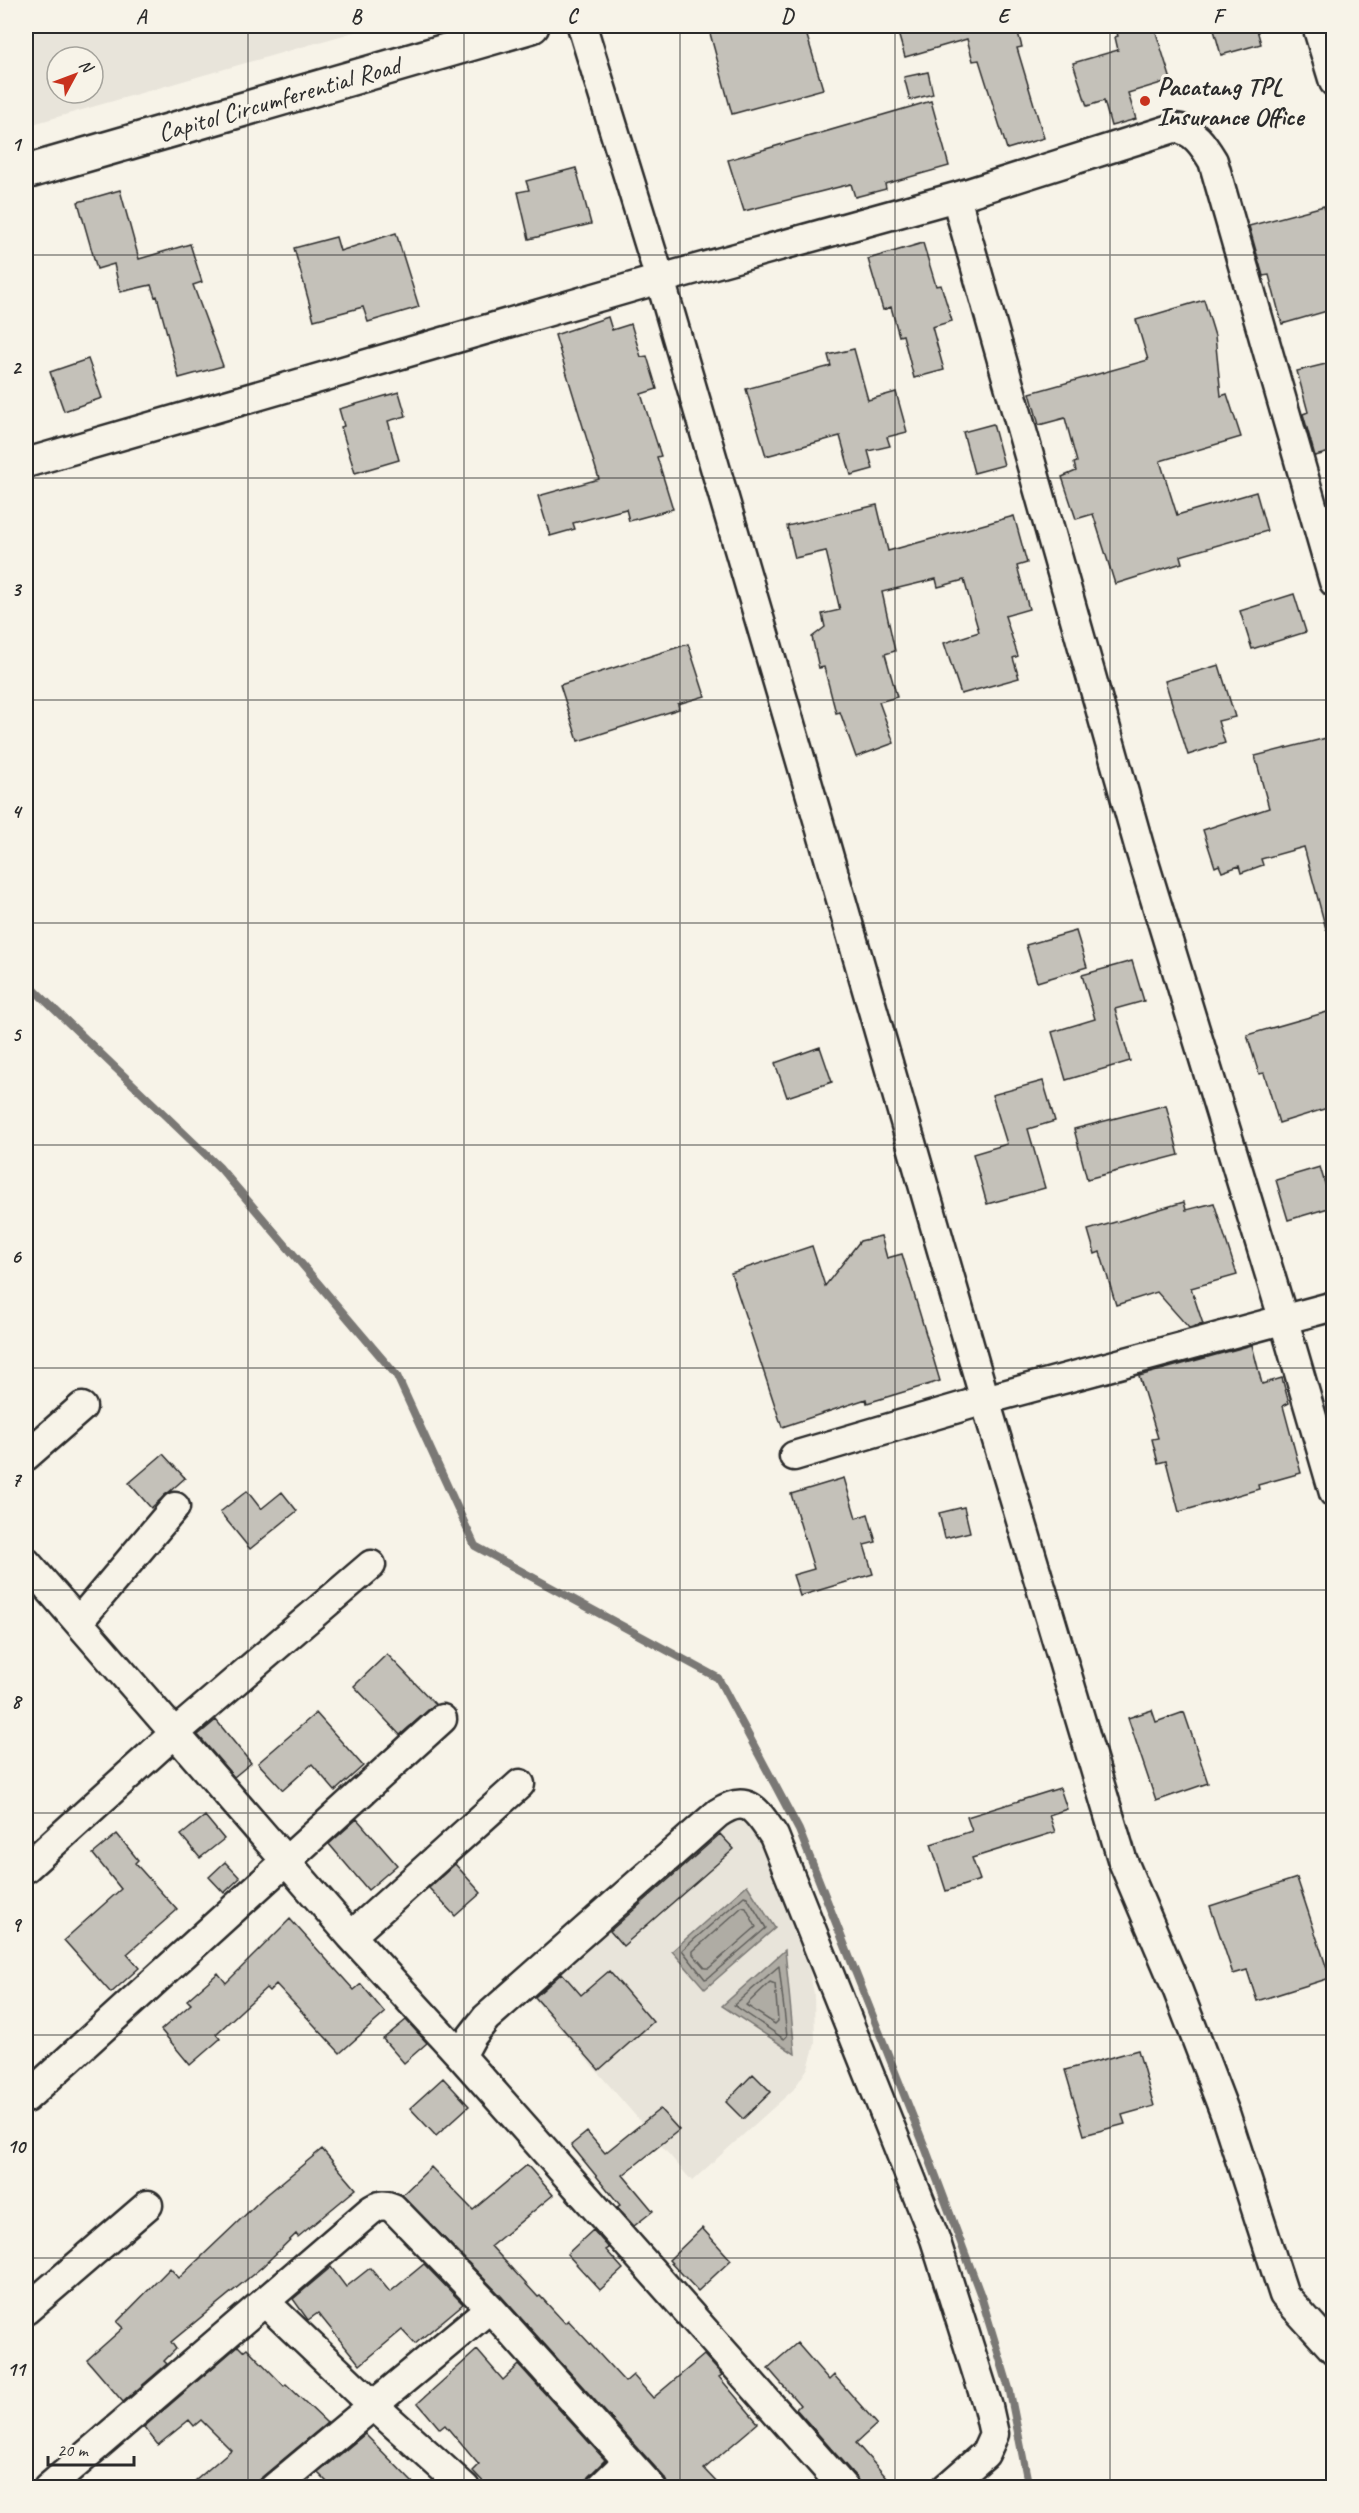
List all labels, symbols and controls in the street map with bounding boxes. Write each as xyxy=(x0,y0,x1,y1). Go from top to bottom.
text: A xyxy=(136,4,148,29)
text: B xyxy=(351,4,363,29)
text: C xyxy=(567,4,579,29)
text: D xyxy=(781,4,795,29)
text: E xyxy=(998,4,1012,29)
text: F xyxy=(1213,4,1227,29)
north arrow xyxy=(45,45,105,105)
street label: Capitol Circumferential Road xyxy=(154,48,408,149)
text: N xyxy=(75,56,98,78)
place label: Pacatang TPL Insurance Office xyxy=(1157,70,1305,133)
marker: Pacatang TPL Insurance Office xyxy=(1138,94,1152,108)
text: 1 xyxy=(12,132,23,157)
text: 2 xyxy=(12,355,23,380)
text: 3 xyxy=(12,577,23,602)
text: 4 xyxy=(12,799,24,824)
text: 5 xyxy=(12,1022,23,1047)
text: 6 xyxy=(11,1244,22,1269)
text: 7 xyxy=(12,1467,23,1492)
text: 8 xyxy=(12,1689,24,1714)
text: 9 xyxy=(12,1912,23,1937)
text: 10 xyxy=(7,2134,27,2159)
text: 11 xyxy=(7,2357,27,2382)
scale bar xyxy=(48,2429,134,2467)
text: 20 m xyxy=(57,2439,90,2461)

